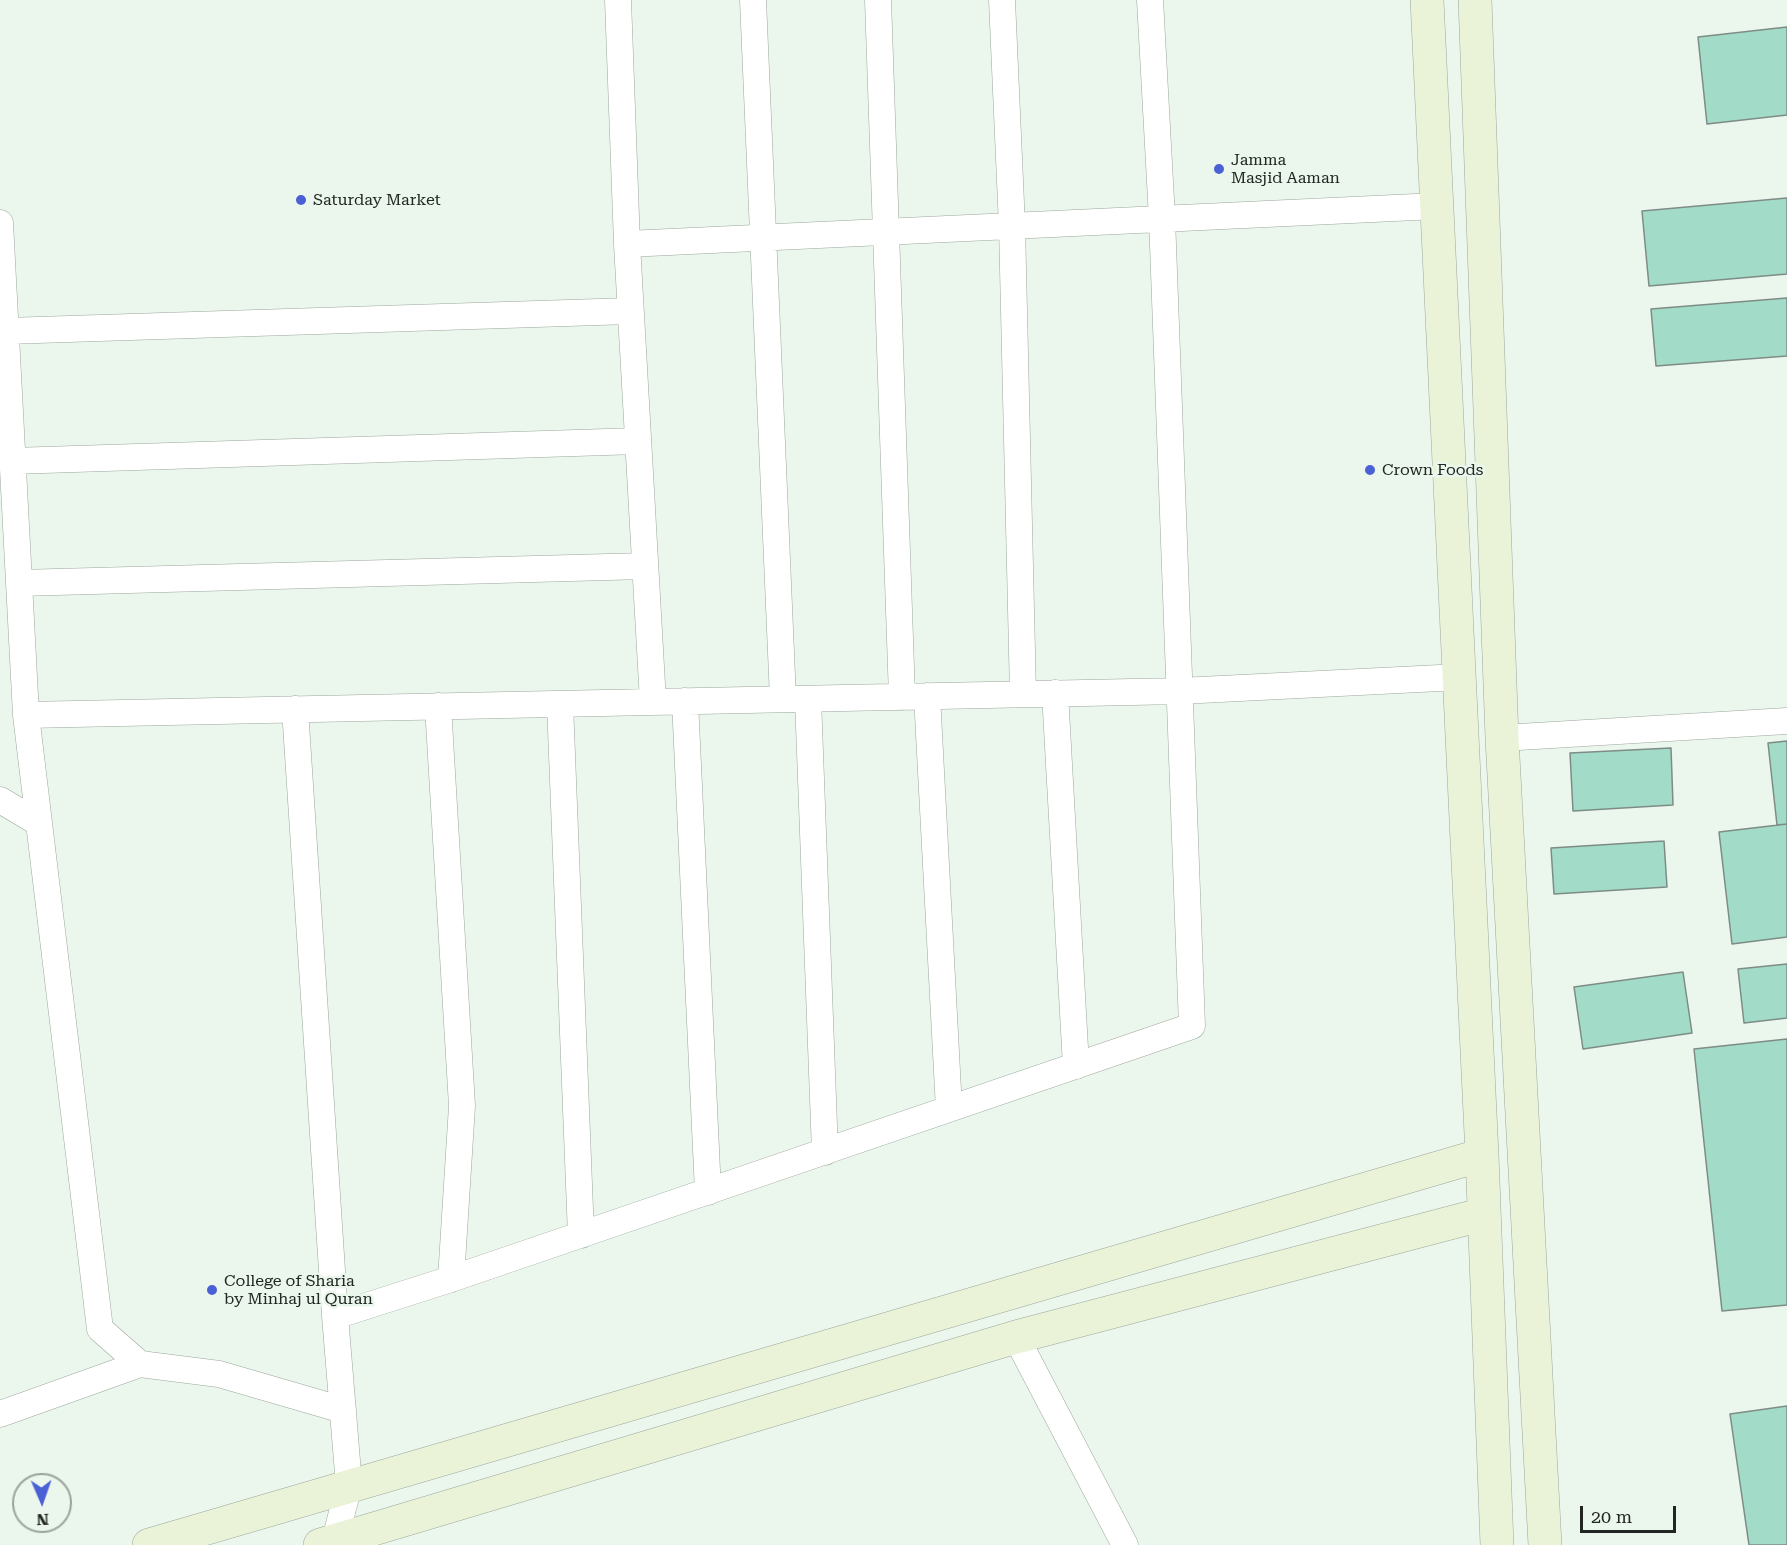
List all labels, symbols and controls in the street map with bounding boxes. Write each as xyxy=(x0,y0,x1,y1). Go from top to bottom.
place label: Jamma Masjid Aaman xyxy=(1231,150,1340,188)
marker: Jamma Masjid Aaman xyxy=(1212,162,1226,176)
place label: Saturday Market xyxy=(313,190,441,210)
marker: Saturday Market xyxy=(294,193,308,207)
place label: Crown Foods xyxy=(1382,460,1483,480)
marker: Crown Foods xyxy=(1363,463,1377,477)
place label: College of Sharia by Minhaj ul Quran xyxy=(224,1271,373,1309)
marker: College of Sharia by Minhaj ul Quran xyxy=(205,1283,219,1297)
north arrow xyxy=(12,1473,72,1533)
scale bar xyxy=(1583,1494,1679,1532)
text: 20 m xyxy=(1591,1506,1632,1527)
text: N xyxy=(36,1510,49,1529)

